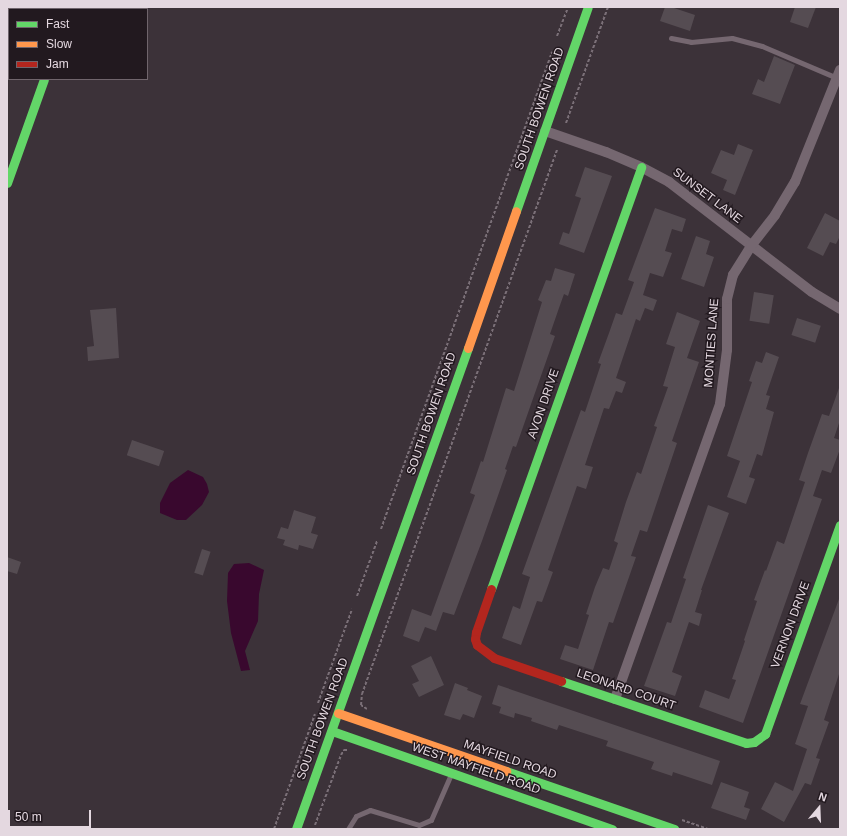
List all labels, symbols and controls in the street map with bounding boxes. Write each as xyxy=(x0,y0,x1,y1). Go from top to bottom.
legend xyxy=(8,8,148,80)
text: Fast xyxy=(46,17,69,31)
text: Slow xyxy=(46,37,72,51)
street label: SOUTH BOWEN ROAD xyxy=(512,46,568,172)
text: Jam xyxy=(46,57,69,71)
street label: SUNSET LANE xyxy=(669,165,745,227)
street label: MONTIES LANE xyxy=(702,298,722,388)
street label: SOUTH BOWEN ROAD xyxy=(404,351,460,477)
street label: AVON DRIVE xyxy=(525,367,563,441)
street label: VERNON DRIVE xyxy=(769,580,813,670)
street label: SOUTH BOWEN ROAD xyxy=(294,656,352,782)
street label: LEONARD COURT xyxy=(575,666,677,714)
street label: MAYFIELD ROAD xyxy=(462,737,558,783)
street label: WEST MAYFIELD ROAD xyxy=(410,740,542,798)
north arrow xyxy=(799,788,839,828)
text: N xyxy=(817,790,829,804)
scale bar xyxy=(10,802,93,828)
text: 50 m xyxy=(15,810,42,824)

